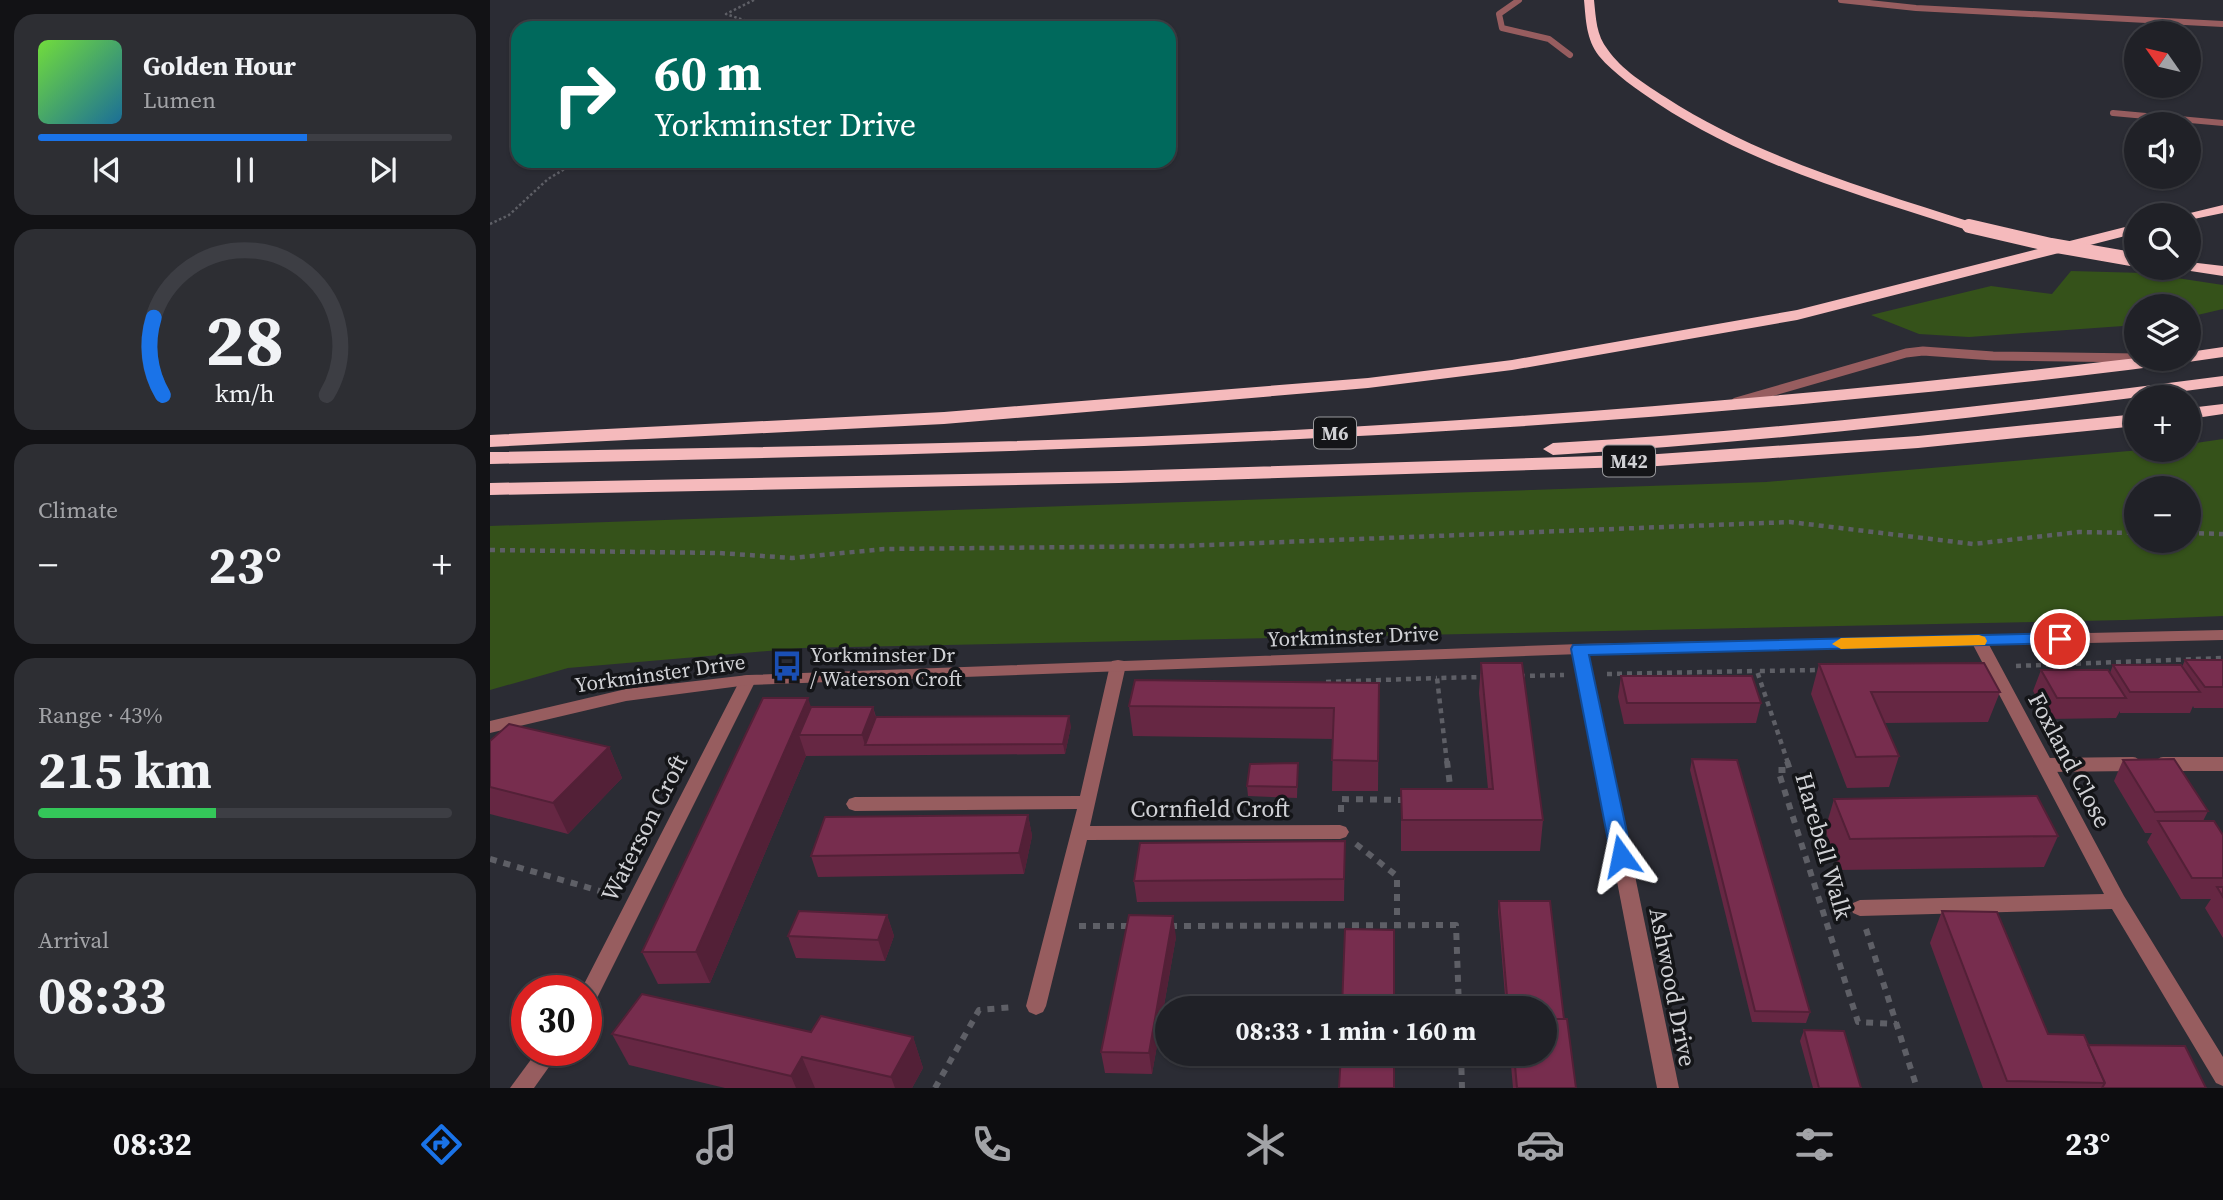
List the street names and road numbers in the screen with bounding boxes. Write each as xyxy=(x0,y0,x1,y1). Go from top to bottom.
road number: M6 xyxy=(1314,418,1356,448)
road number: M42 xyxy=(1603,446,1655,476)
street label: Yorkminster Drive xyxy=(1267,619,1439,653)
street label: Yorkminster Drive xyxy=(573,647,747,699)
street label: Foxland Close xyxy=(2020,686,2120,834)
street label: Waterson Croft xyxy=(593,748,695,907)
street label: Harebell Walk xyxy=(1787,769,1861,924)
street label: Cornfield Croft xyxy=(1130,792,1290,825)
street label: Ashwood Drive xyxy=(1641,905,1705,1069)

